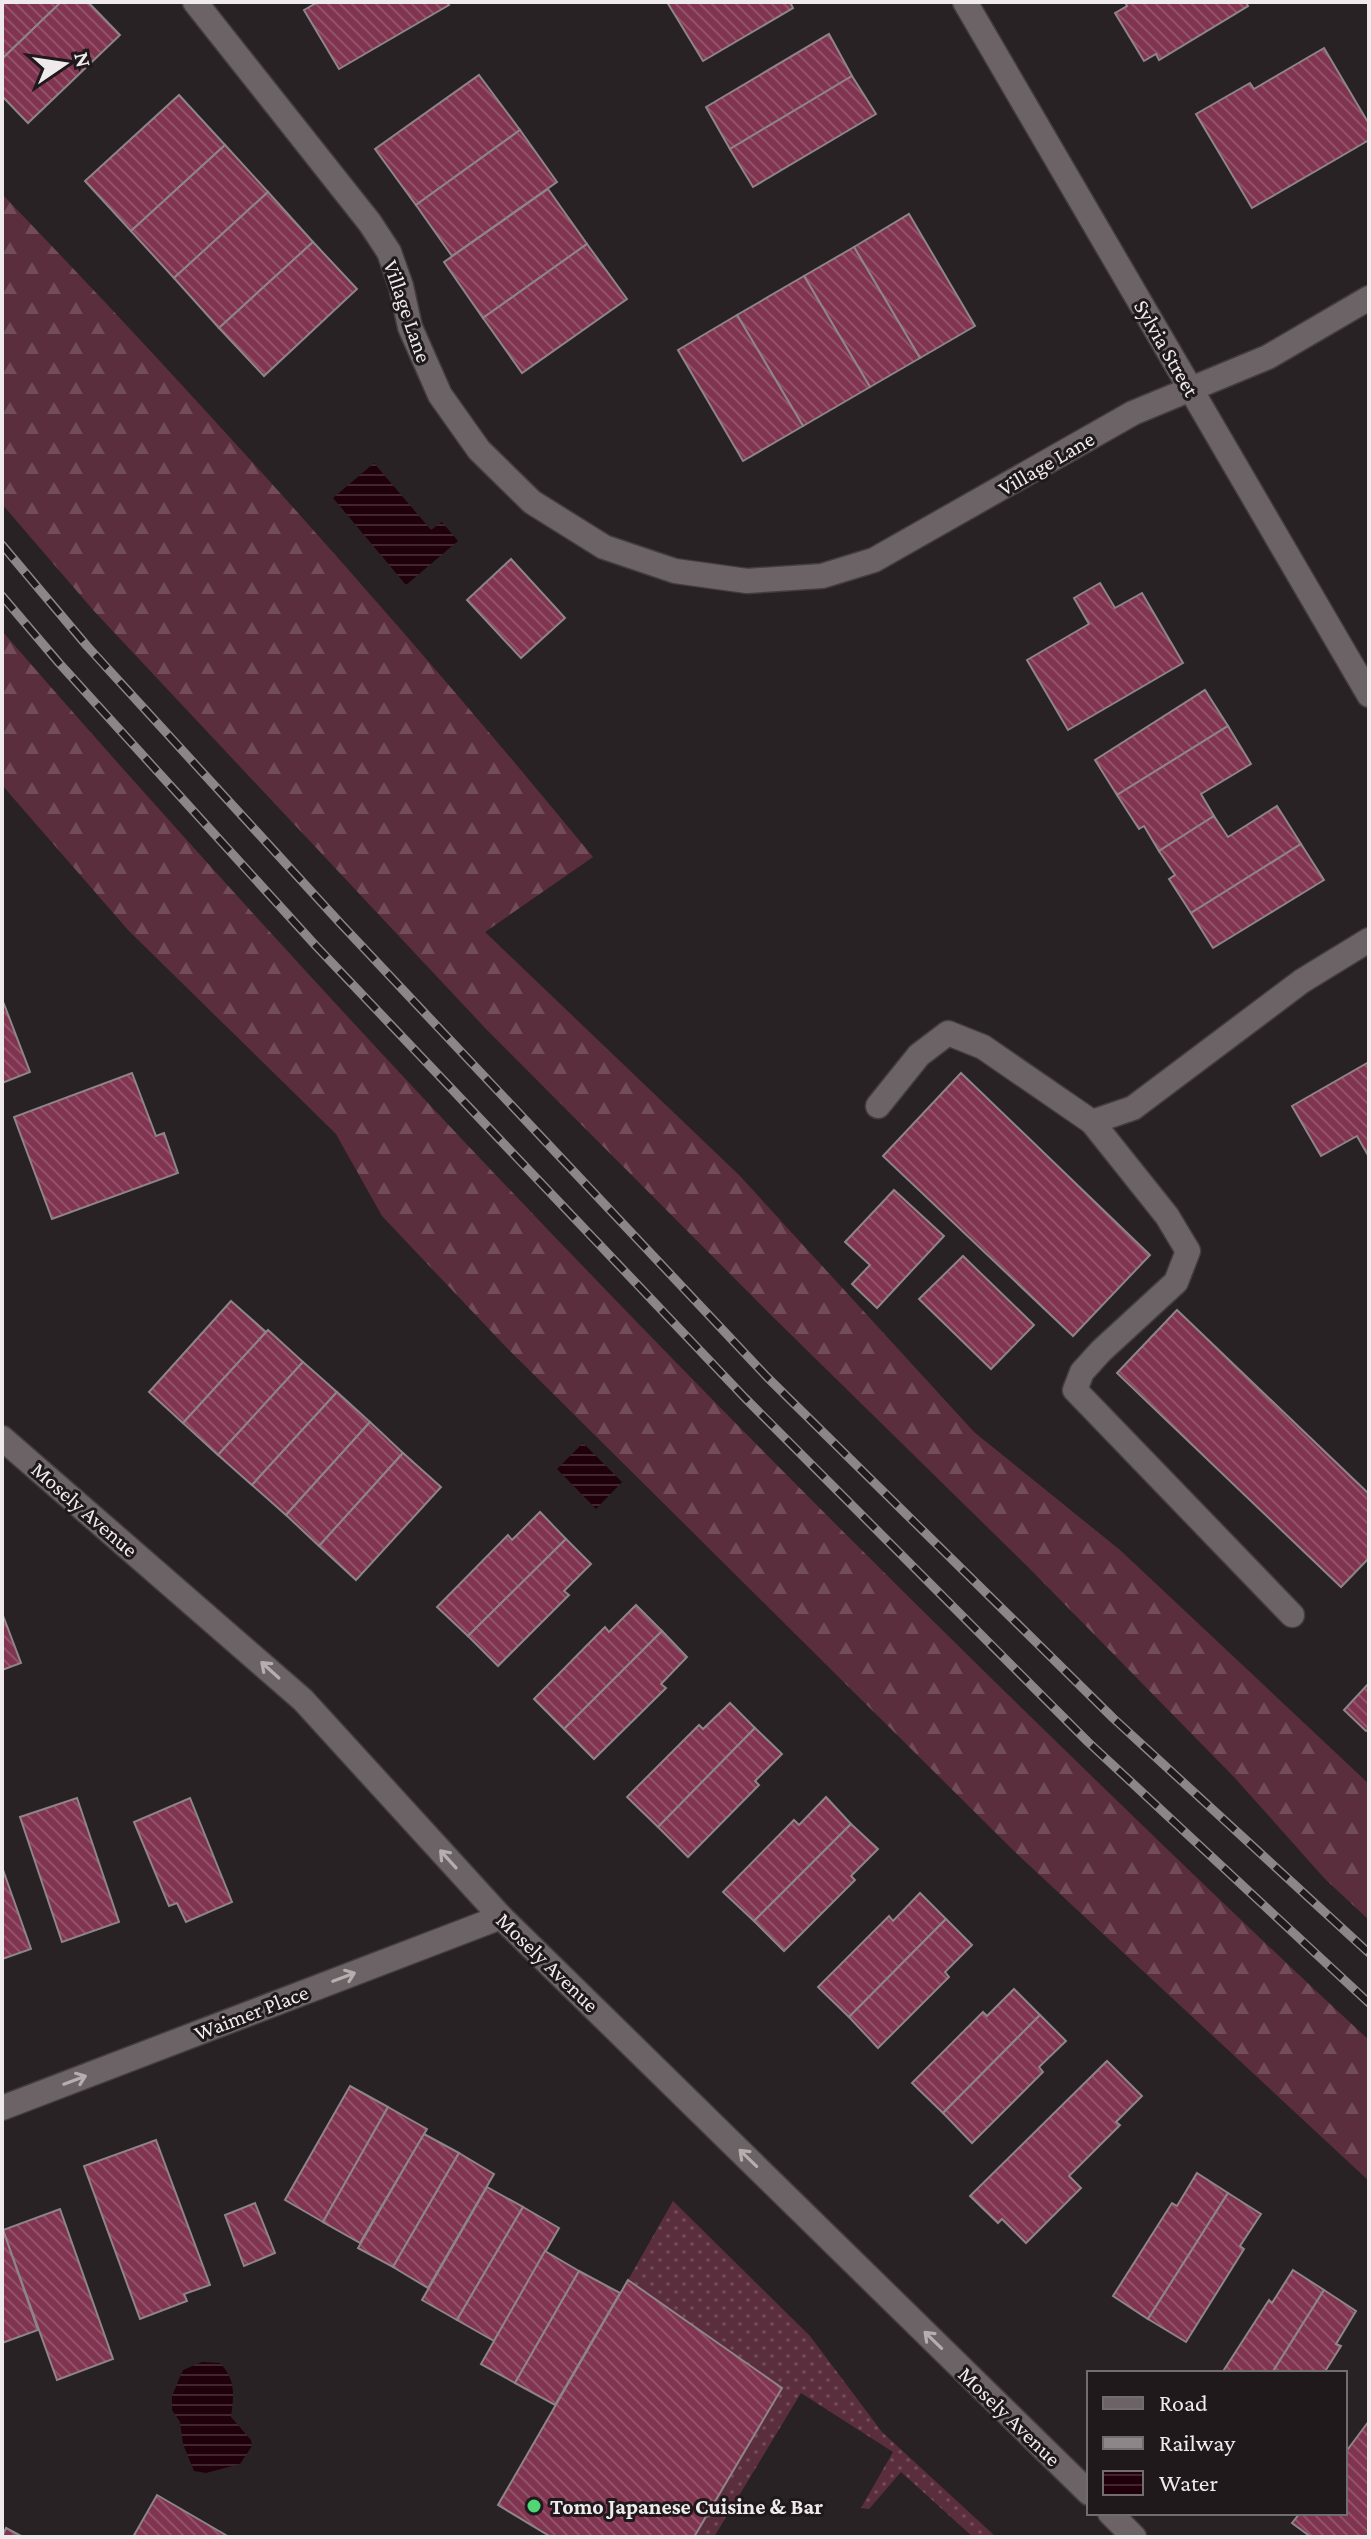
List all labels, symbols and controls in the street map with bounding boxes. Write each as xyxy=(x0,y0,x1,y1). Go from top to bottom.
north arrow xyxy=(24,24,104,104)
text: N xyxy=(69,49,97,70)
street label: Village Lane xyxy=(378,257,437,366)
street label: Sylvia Street xyxy=(1129,295,1205,402)
street label: Village Lane xyxy=(994,426,1099,501)
street label: Mosely Avenue xyxy=(27,1457,143,1562)
one-way arrow xyxy=(261,1662,281,1680)
one-way arrow xyxy=(440,1850,458,1870)
street label: Mosely Avenue xyxy=(491,1907,604,2017)
one-way arrow xyxy=(331,1969,356,1983)
street label: Waimer Place xyxy=(191,1979,312,2046)
one-way arrow xyxy=(62,2072,87,2086)
one-way arrow xyxy=(739,2149,758,2168)
one-way arrow xyxy=(924,2331,943,2350)
street label: Mosely Avenue xyxy=(953,2361,1066,2471)
legend xyxy=(1087,2371,1347,2515)
text: Road xyxy=(1159,2389,1208,2416)
text: Railway xyxy=(1159,2429,1236,2456)
text: Water xyxy=(1159,2469,1218,2496)
place label: Tomo Japanese Cuisine & Bar xyxy=(550,2494,823,2519)
marker: Tomo Japanese Cuisine & Bar xyxy=(525,2497,543,2515)

